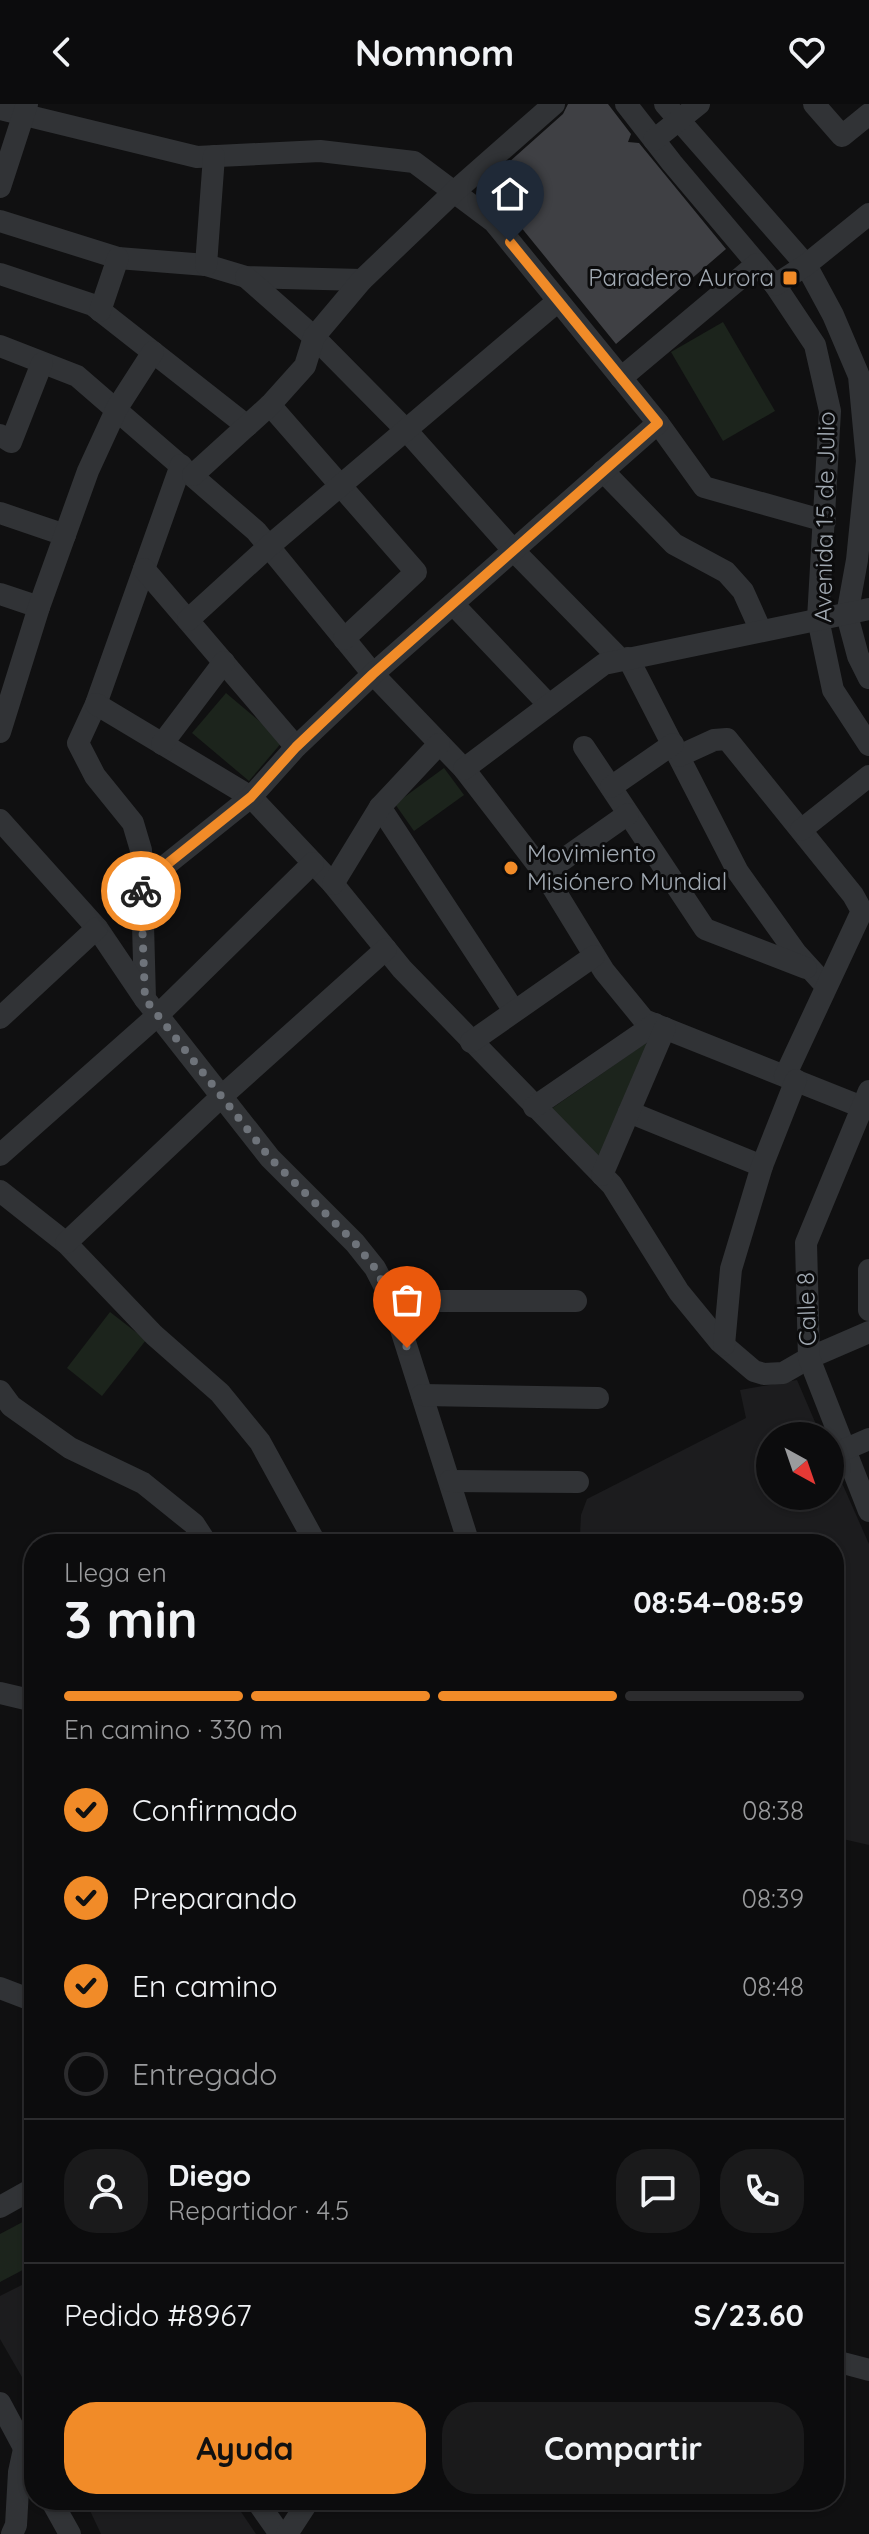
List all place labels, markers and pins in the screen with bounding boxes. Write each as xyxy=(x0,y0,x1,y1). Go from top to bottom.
pin xyxy=(476,160,544,242)
place label: Paradero Aurora xyxy=(588,262,774,292)
marker: Paradero Aurora xyxy=(781,269,799,287)
place label: Movimiento Misiónero Mundial xyxy=(527,838,727,896)
marker: Movimiento Misiónero Mundial xyxy=(502,859,520,877)
pin xyxy=(373,1266,441,1348)

